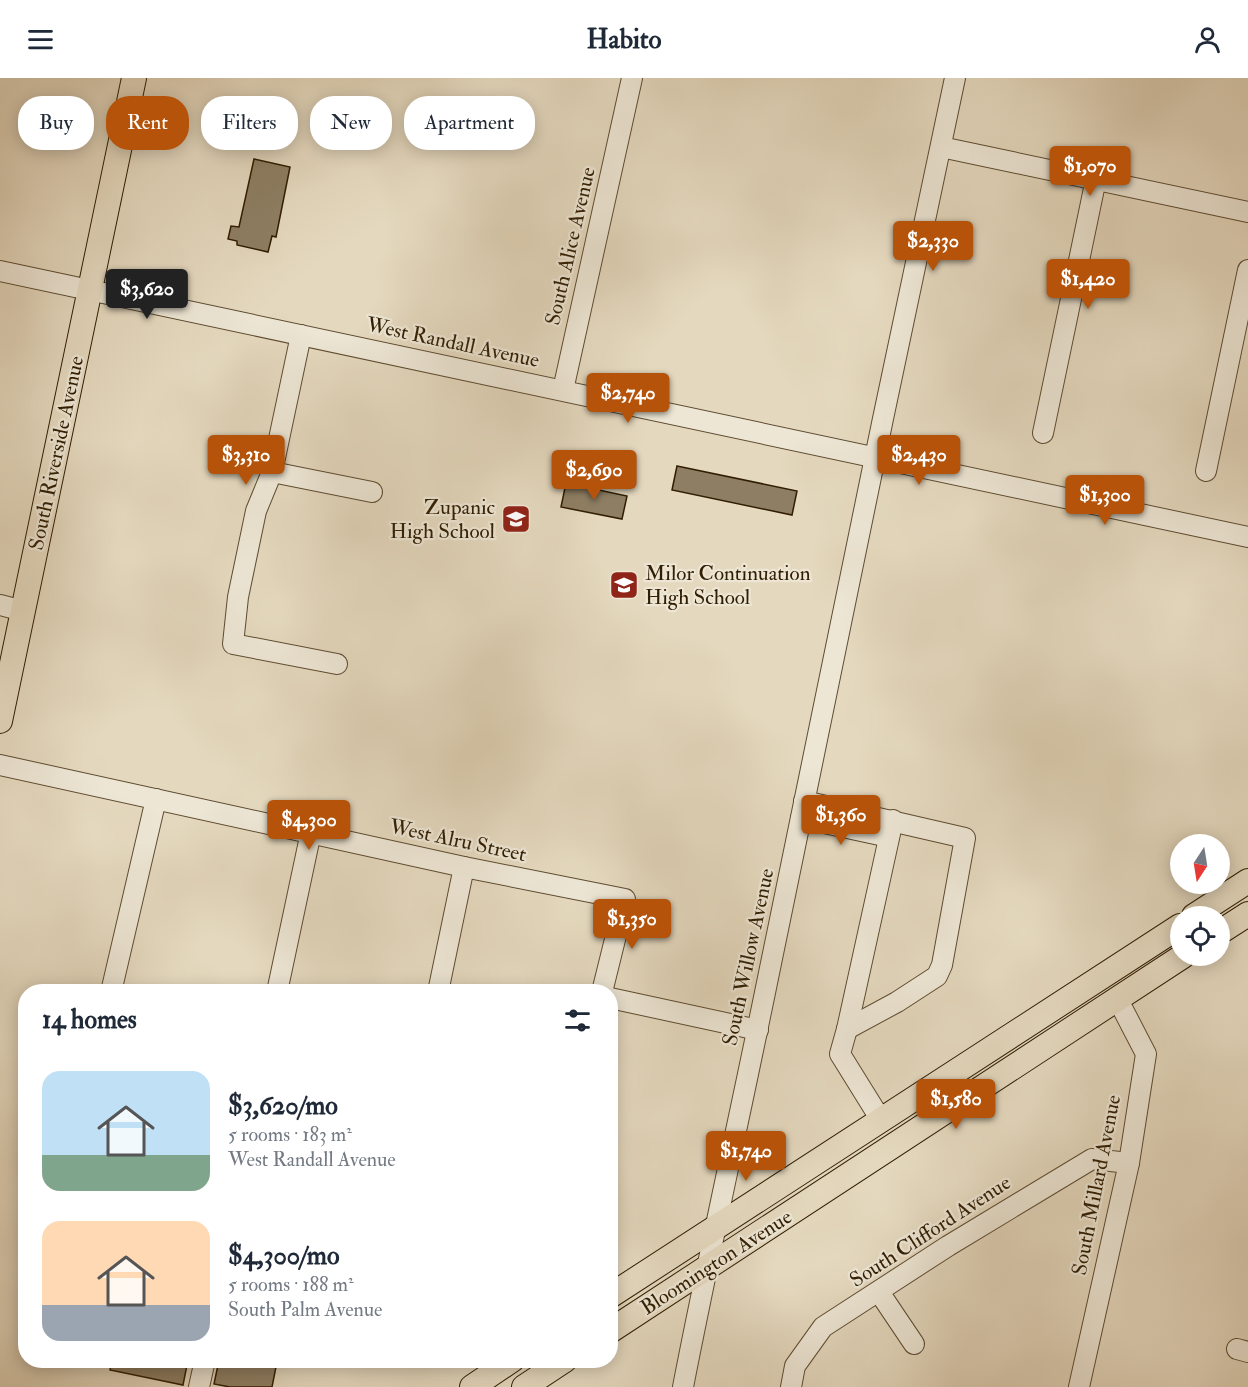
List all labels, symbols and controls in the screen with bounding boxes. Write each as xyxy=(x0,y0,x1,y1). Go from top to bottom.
icon: menu xyxy=(24,23,57,56)
text: Habito xyxy=(586,23,662,56)
icon: person xyxy=(1191,23,1224,56)
chip: Buy xyxy=(18,96,94,150)
chip: Rent xyxy=(106,96,189,150)
chip: Filters xyxy=(201,96,298,150)
chip: New xyxy=(310,96,392,150)
chip: Apartment xyxy=(404,96,535,150)
pin: $1,070 xyxy=(1041,146,1139,197)
text: $1,070 xyxy=(1064,153,1116,178)
street label: South Alice Avenue xyxy=(539,164,602,328)
pin: $2,330 xyxy=(884,221,982,272)
text: $2,330 xyxy=(907,228,959,253)
pin: $1,420 xyxy=(1039,259,1137,310)
text: $1,420 xyxy=(1061,266,1115,291)
pin: $3,620 xyxy=(98,269,196,320)
text: $3,620 xyxy=(120,276,174,301)
street label: West Randall Avenue xyxy=(363,311,542,374)
street label: South Riverside Avenue xyxy=(23,353,90,553)
pin: $2,740 xyxy=(579,373,677,424)
text: $2,740 xyxy=(600,380,656,405)
pin: $3,310 xyxy=(197,435,295,486)
pin: $2,430 xyxy=(870,435,968,486)
text: $3,310 xyxy=(222,442,270,467)
text: $2,430 xyxy=(891,442,947,467)
pin: $2,690 xyxy=(545,450,643,501)
text: $2,690 xyxy=(566,457,622,482)
pin: $1,300 xyxy=(1056,475,1154,526)
text: $1,300 xyxy=(1079,482,1131,507)
place label: Zupanic High School xyxy=(390,494,496,545)
school or university icon: Zupanic High School xyxy=(500,503,532,535)
place label: Milor Continuation High School xyxy=(645,560,811,611)
school or university icon: Milor Continuation High School xyxy=(608,569,640,601)
pin: $1,360 xyxy=(792,795,890,846)
pin: $4,300 xyxy=(260,800,358,851)
text: $1,360 xyxy=(815,802,867,827)
text: $4,300 xyxy=(281,807,337,832)
street label: West Alru Street xyxy=(386,813,529,868)
north arrow xyxy=(1170,834,1230,894)
map controls xyxy=(1170,834,1230,966)
street label: South Willow Avenue xyxy=(717,866,781,1048)
pin: $1,350 xyxy=(583,899,681,950)
text: $1,350 xyxy=(607,906,657,931)
button: locate xyxy=(1170,906,1230,966)
text: 14 homes xyxy=(42,1004,137,1036)
icon: filters xyxy=(561,1004,594,1037)
pin: $1,580 xyxy=(907,1079,1005,1130)
text: $1,580 xyxy=(930,1086,982,1111)
text: $3,620/mo xyxy=(228,1090,338,1122)
street label: South Millard Avenue xyxy=(1066,1092,1127,1278)
icon: home xyxy=(90,1095,162,1167)
text: 5 rooms · 183 m² xyxy=(228,1122,352,1147)
pin: $1,740 xyxy=(697,1131,795,1182)
text: $1,740 xyxy=(720,1138,772,1163)
text: West Randall Avenue xyxy=(228,1147,396,1172)
street label: South Clifford Avenue xyxy=(845,1169,1016,1294)
street label: Bloomington Avenue xyxy=(635,1203,797,1321)
text: $4,300/mo xyxy=(228,1240,339,1272)
icon: home xyxy=(90,1245,162,1317)
text: 5 rooms · 188 m² xyxy=(228,1272,354,1297)
text: South Palm Avenue xyxy=(228,1297,382,1322)

